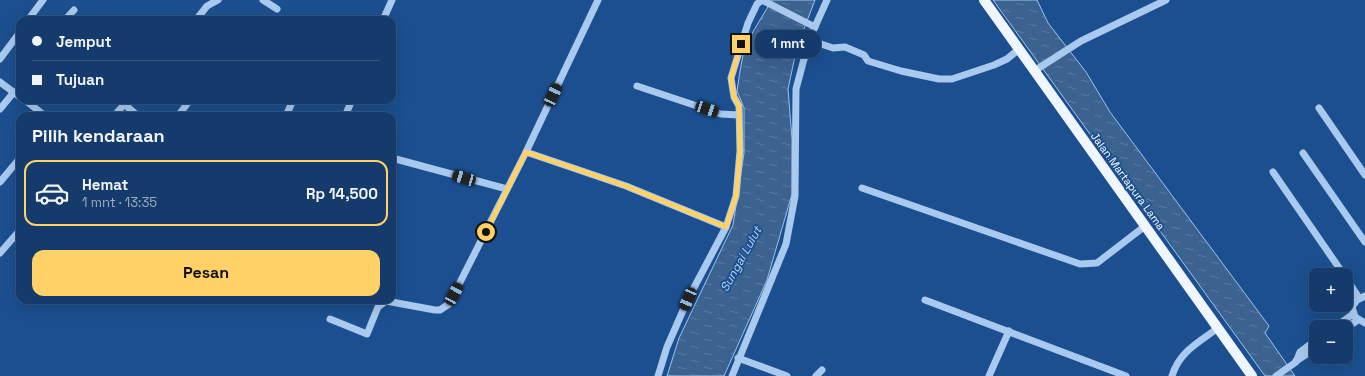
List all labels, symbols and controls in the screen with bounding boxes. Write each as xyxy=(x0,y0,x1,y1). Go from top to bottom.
callout: 1 mnt xyxy=(755,30,821,58)
text: Jemput xyxy=(56,32,112,51)
route end xyxy=(732,35,750,53)
text: 1 mnt xyxy=(771,35,805,52)
text: Tujuan xyxy=(56,70,104,89)
car xyxy=(542,82,564,108)
car xyxy=(694,100,720,118)
text: Pilih kendaraan xyxy=(32,124,165,147)
street label: Jalan Martapura Lama xyxy=(1088,129,1169,233)
car xyxy=(451,169,477,187)
icon: car xyxy=(34,175,70,211)
text: Hemat xyxy=(82,175,128,194)
text: Rp 14,500 xyxy=(306,184,378,203)
text: 1 mnt · 13:35 xyxy=(82,194,157,211)
water label: Sungai Lulut xyxy=(716,222,766,295)
route start xyxy=(477,223,495,241)
button: Pesan xyxy=(32,250,380,296)
map controls xyxy=(1309,268,1353,364)
button: + xyxy=(1309,268,1353,312)
car xyxy=(443,281,465,307)
car xyxy=(678,286,698,312)
button: − xyxy=(1309,320,1353,364)

